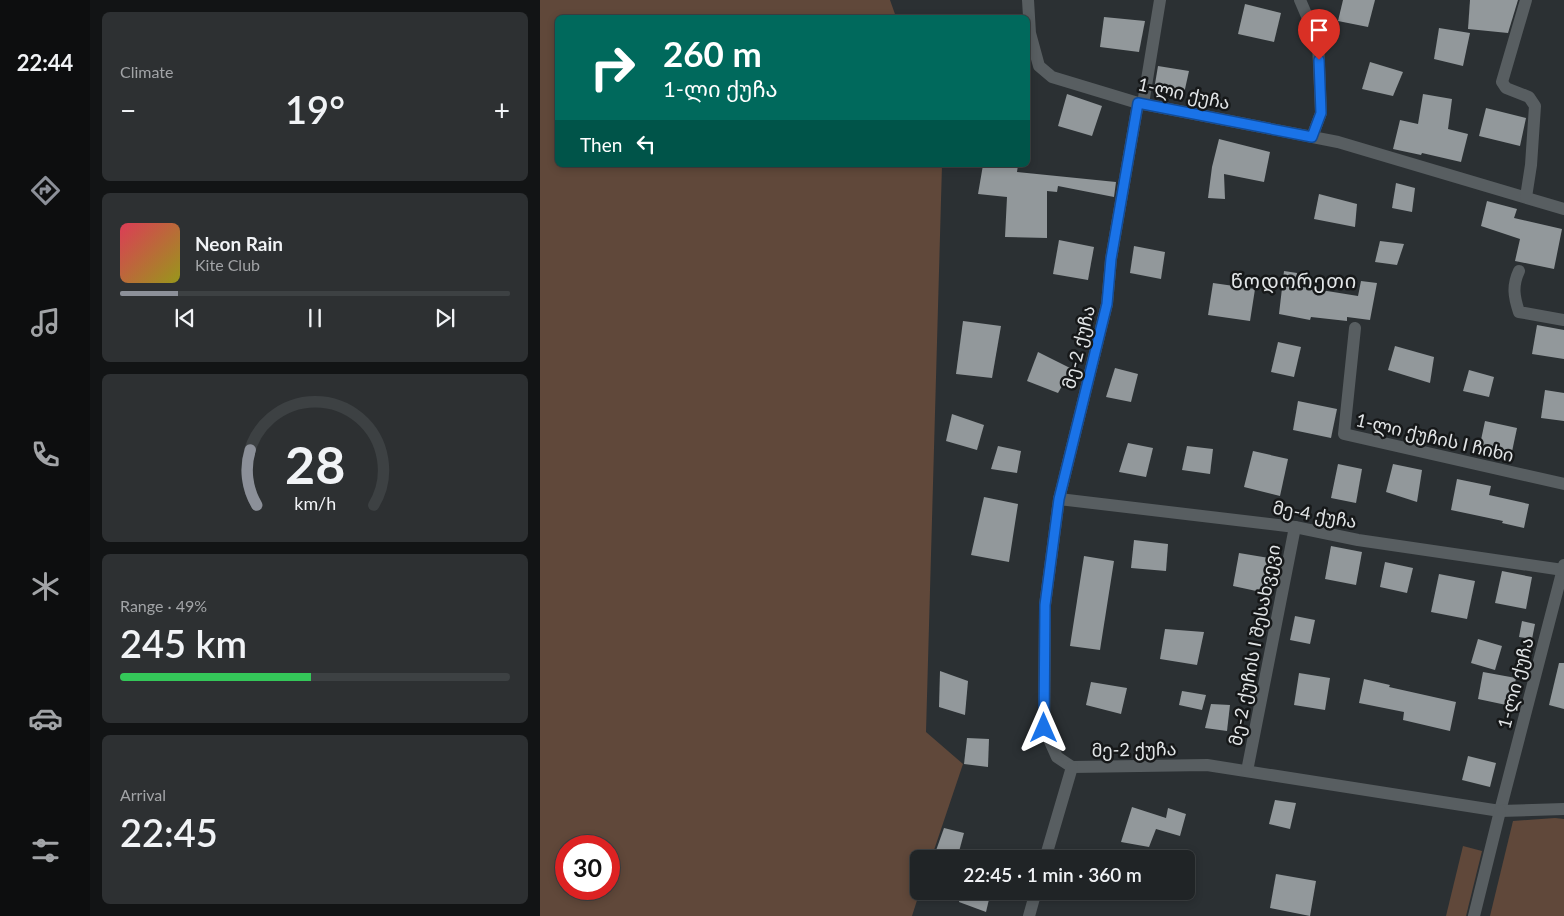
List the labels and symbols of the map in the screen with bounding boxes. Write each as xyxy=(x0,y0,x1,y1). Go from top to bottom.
pin xyxy=(1298,9,1340,60)
street label: 1-ლი ქუჩა xyxy=(1136,72,1232,114)
district label: წოდორეთი xyxy=(1231,268,1357,294)
street label: მე-2 ქუჩა xyxy=(1057,303,1100,391)
street label: 1-ლი ქუჩის I ჩიხი xyxy=(1354,408,1516,467)
street label: მე-4 ქუჩა xyxy=(1271,496,1359,533)
street label: მე-2 ქუჩის I შესახვევი xyxy=(1224,542,1285,748)
street label: 1-ლი ქუჩა xyxy=(1492,635,1539,731)
position arrow xyxy=(1017,701,1069,753)
street label: მე-2 ქუჩა xyxy=(1091,737,1177,762)
speed limit sign: 30 xyxy=(555,835,620,900)

